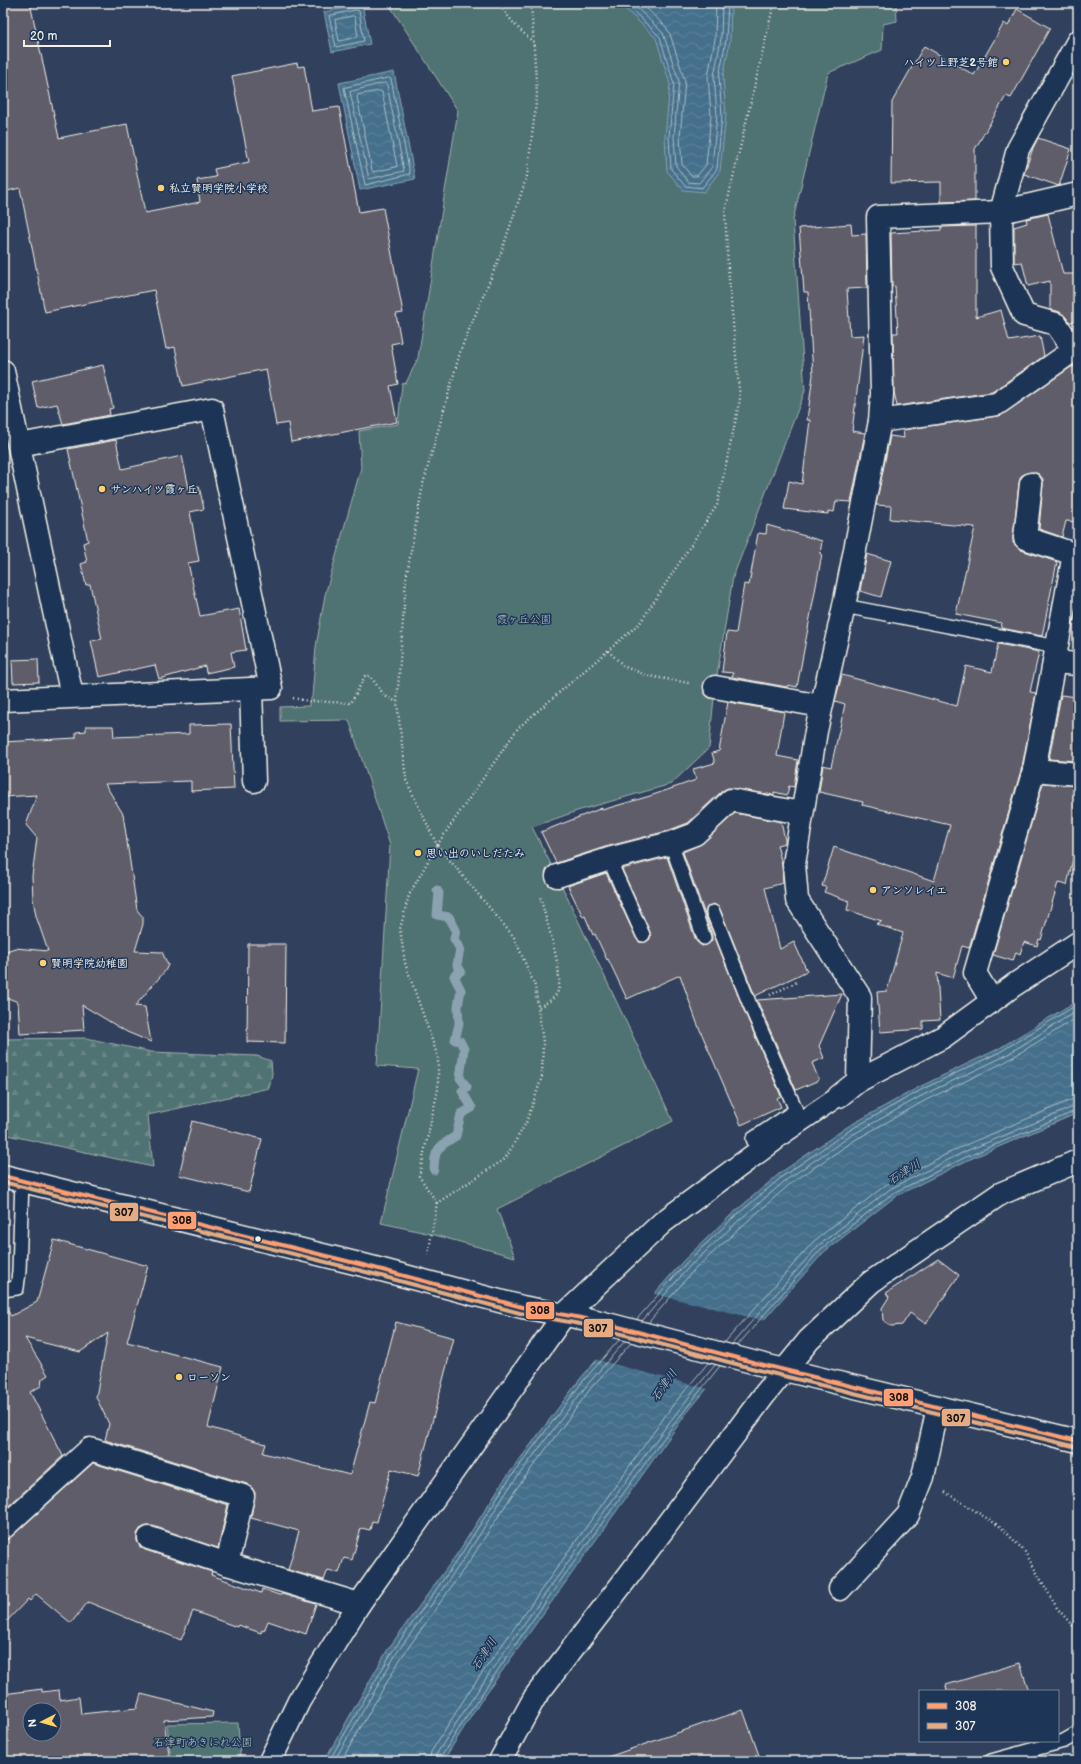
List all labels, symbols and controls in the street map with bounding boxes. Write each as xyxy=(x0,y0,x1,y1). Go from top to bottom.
scale bar xyxy=(24,22,110,48)
text: 20 m xyxy=(30,29,57,44)
place label: ハイツ上野芝2号館 xyxy=(903,56,998,69)
marker: ハイツ上野芝2号館 xyxy=(1001,57,1011,67)
place label: 私立賢明学院小学校 xyxy=(169,182,268,195)
marker: 私立賢明学院小学校 xyxy=(156,183,166,193)
place label: サンハイツ霞ヶ丘 xyxy=(110,483,198,496)
marker: サンハイツ霞ヶ丘 xyxy=(97,484,107,494)
park label: 霞ヶ丘公園 xyxy=(497,613,552,626)
place label: 思い出のいしだたみ xyxy=(426,847,525,860)
marker: 思い出のいしだたみ xyxy=(413,848,423,858)
place label: アンソレイエ xyxy=(881,884,947,897)
marker: アンソレイエ xyxy=(868,885,878,895)
place label: 賢明学院幼稚園 xyxy=(51,957,128,970)
marker: 賢明学院幼稚園 xyxy=(38,958,48,968)
water label: 石津川 xyxy=(885,1157,924,1188)
line badge: 307 xyxy=(109,1202,139,1222)
text: 307 xyxy=(114,1206,134,1219)
line badge: 308 xyxy=(167,1211,197,1230)
text: 308 xyxy=(172,1214,192,1227)
unlabelled marker xyxy=(253,1234,263,1244)
line badge: 308 xyxy=(525,1301,555,1320)
text: 308 xyxy=(530,1304,550,1317)
line badge: 307 xyxy=(583,1318,614,1338)
text: 307 xyxy=(588,1322,608,1335)
water label: 石津川 xyxy=(648,1366,681,1404)
place label: ローソン xyxy=(187,1371,231,1384)
marker: ローソン xyxy=(174,1372,184,1382)
line badge: 308 xyxy=(883,1388,914,1407)
text: 308 xyxy=(889,1391,909,1404)
line badge: 307 xyxy=(941,1408,971,1427)
text: 307 xyxy=(946,1412,966,1425)
water label: 石津川 xyxy=(468,1635,501,1673)
legend xyxy=(919,1690,1059,1742)
text: 308 xyxy=(955,1699,976,1714)
north arrow xyxy=(22,1702,62,1742)
text: N xyxy=(26,1718,39,1728)
text: 307 xyxy=(955,1719,975,1734)
park label: 石津町あきにれ公園 xyxy=(154,1736,253,1749)

